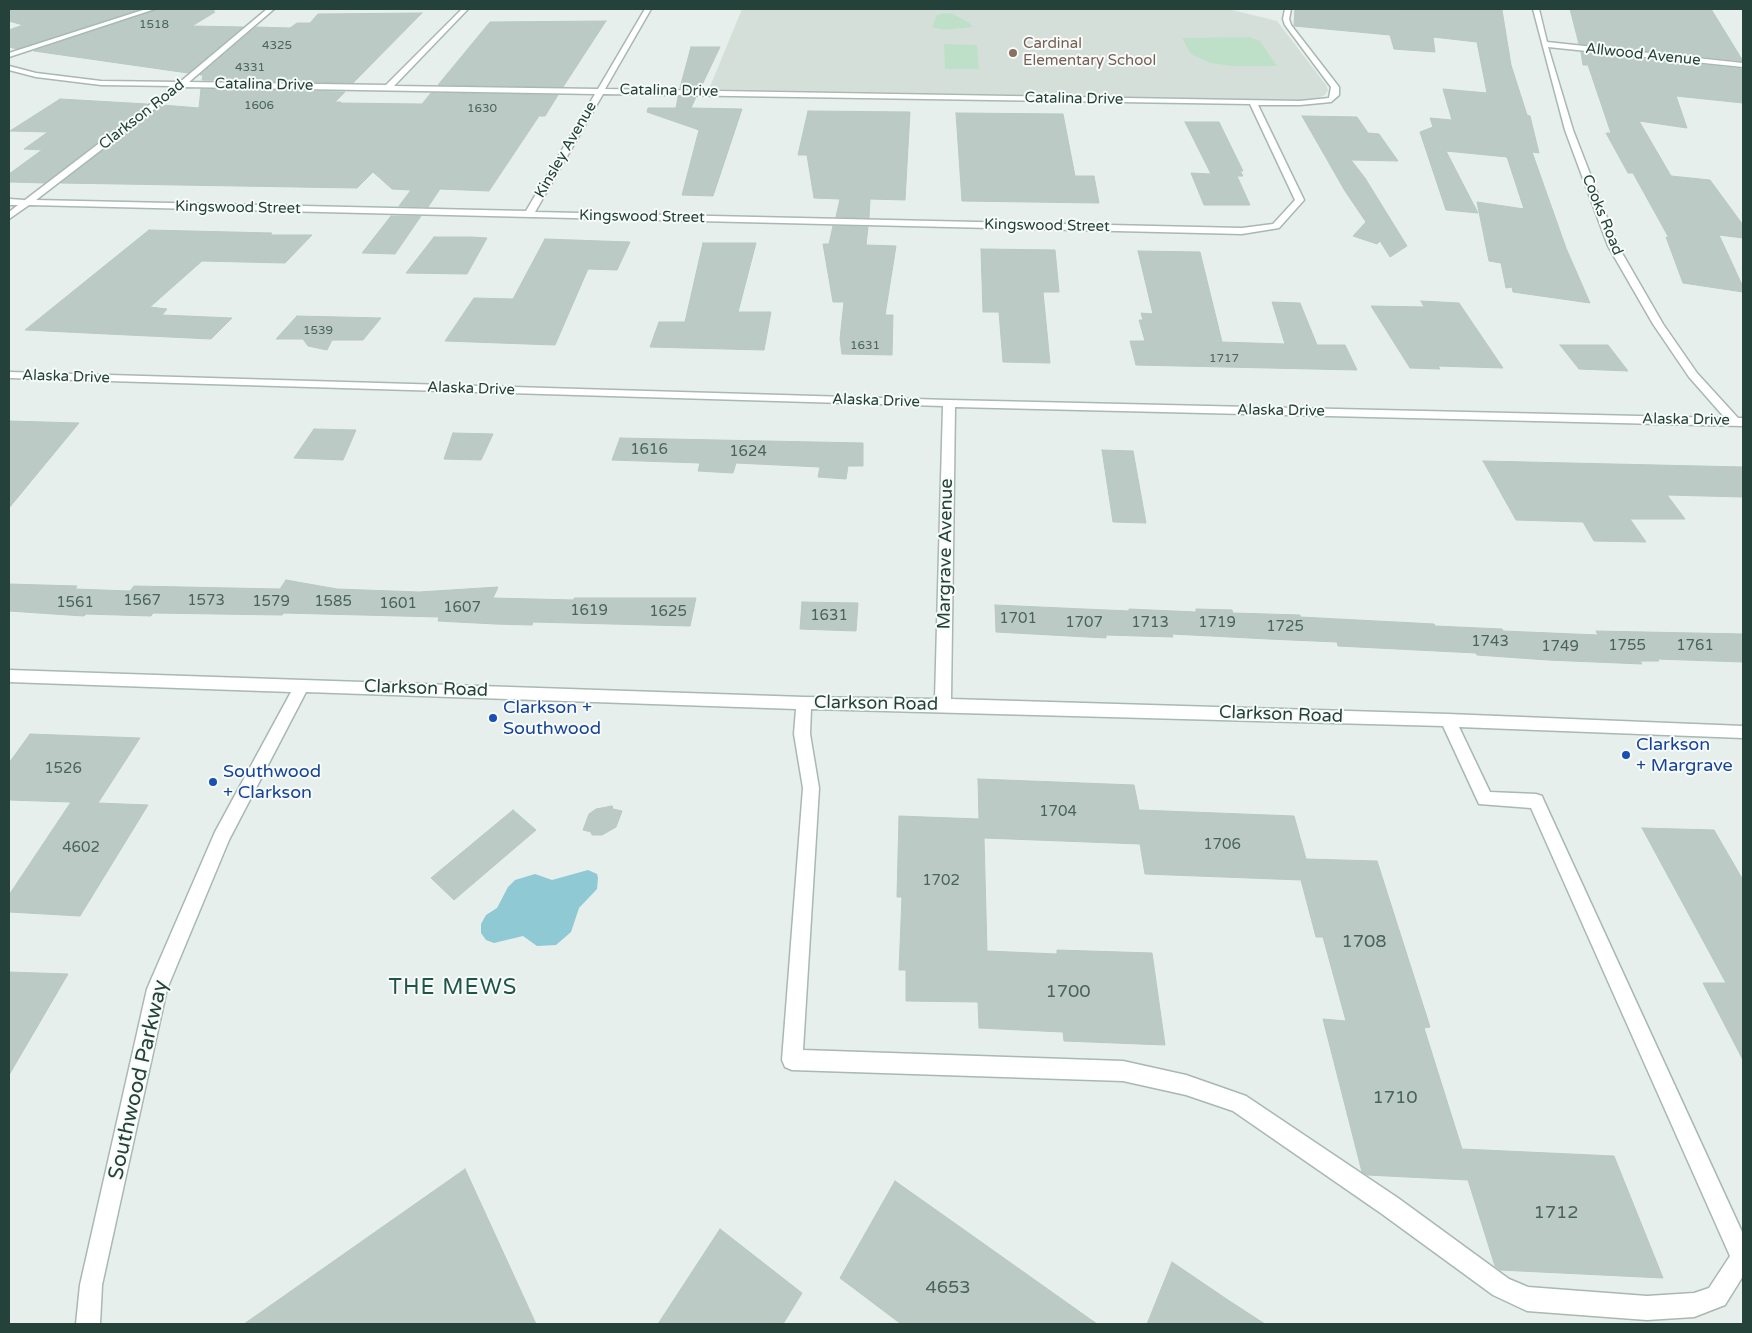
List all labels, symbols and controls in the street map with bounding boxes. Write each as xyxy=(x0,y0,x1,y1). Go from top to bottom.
house number: 1518 xyxy=(139,18,169,32)
place label: Cardinal Elementary School xyxy=(1023,35,1156,70)
house number: 4325 xyxy=(262,39,292,53)
street label: Allwood Avenue xyxy=(1585,40,1701,70)
marker: Cardinal Elementary School xyxy=(1007,47,1019,59)
house number: 4331 xyxy=(235,61,265,75)
street label: Catalina Drive xyxy=(214,75,314,95)
street label: Clarkson Road xyxy=(96,76,188,154)
street label: Catalina Drive xyxy=(619,81,719,101)
street label: Catalina Drive xyxy=(1024,89,1124,109)
house number: 1606 xyxy=(244,99,274,113)
street label: Kinsley Avenue xyxy=(531,99,601,201)
house number: 1630 xyxy=(467,102,497,116)
street label: Cooks Road xyxy=(1578,172,1626,258)
street label: Kingswood Street xyxy=(175,198,301,218)
street label: Kingswood Street xyxy=(579,207,705,227)
street label: Kingswood Street xyxy=(984,216,1110,236)
house number: 1539 xyxy=(303,324,333,338)
house number: 1631 xyxy=(850,339,880,353)
house number: 1717 xyxy=(1209,352,1239,366)
street label: Alaska Drive xyxy=(22,366,110,388)
street label: Alaska Drive xyxy=(427,378,515,400)
street label: Alaska Drive xyxy=(832,390,920,412)
street label: Alaska Drive xyxy=(1237,401,1325,421)
street label: Alaska Drive xyxy=(1642,410,1730,430)
house number: 1616 xyxy=(630,441,668,459)
house number: 1624 xyxy=(729,443,767,461)
street label: Margrave Avenue xyxy=(934,478,958,630)
house number: 1567 xyxy=(123,592,161,610)
house number: 1573 xyxy=(187,592,225,610)
house number: 1579 xyxy=(252,593,290,611)
house number: 1585 xyxy=(314,593,352,611)
house number: 1561 xyxy=(56,594,94,612)
house number: 1601 xyxy=(379,595,417,613)
house number: 1607 xyxy=(443,599,481,617)
house number: 1619 xyxy=(570,602,608,620)
house number: 1625 xyxy=(649,603,687,621)
house number: 1631 xyxy=(810,607,848,625)
house number: 1701 xyxy=(999,610,1037,628)
house number: 1707 xyxy=(1065,614,1103,632)
house number: 1713 xyxy=(1131,614,1169,632)
house number: 1719 xyxy=(1198,614,1236,632)
house number: 1725 xyxy=(1266,618,1304,636)
house number: 1743 xyxy=(1471,633,1509,651)
house number: 1755 xyxy=(1608,637,1646,655)
house number: 1761 xyxy=(1676,637,1714,655)
house number: 1749 xyxy=(1541,638,1579,656)
street label: Clarkson Road xyxy=(364,676,488,702)
street label: Clarkson Road xyxy=(814,692,938,716)
place label: Clarkson + Southwood xyxy=(503,697,601,740)
street label: Clarkson Road xyxy=(1219,702,1343,728)
marker: Clarkson + Southwood xyxy=(487,712,499,724)
place label: Clarkson + Margrave xyxy=(1636,734,1733,776)
marker: Clarkson + Margrave xyxy=(1620,749,1632,761)
house number: 1526 xyxy=(44,760,82,778)
place label: Southwood + Clarkson xyxy=(223,761,321,804)
marker: Southwood + Clarkson xyxy=(207,776,219,788)
house number: 1704 xyxy=(1039,803,1077,821)
house number: 1706 xyxy=(1203,836,1241,854)
house number: 4602 xyxy=(62,839,100,857)
house number: 1702 xyxy=(922,872,960,890)
house number: 1708 xyxy=(1341,931,1387,953)
district label: THE MEWS xyxy=(388,975,518,1001)
street label: Southwood Parkway xyxy=(104,978,174,1182)
house number: 1700 xyxy=(1045,981,1091,1003)
house number: 1710 xyxy=(1372,1087,1418,1109)
house number: 1712 xyxy=(1533,1202,1579,1224)
house number: 4653 xyxy=(925,1277,971,1299)

